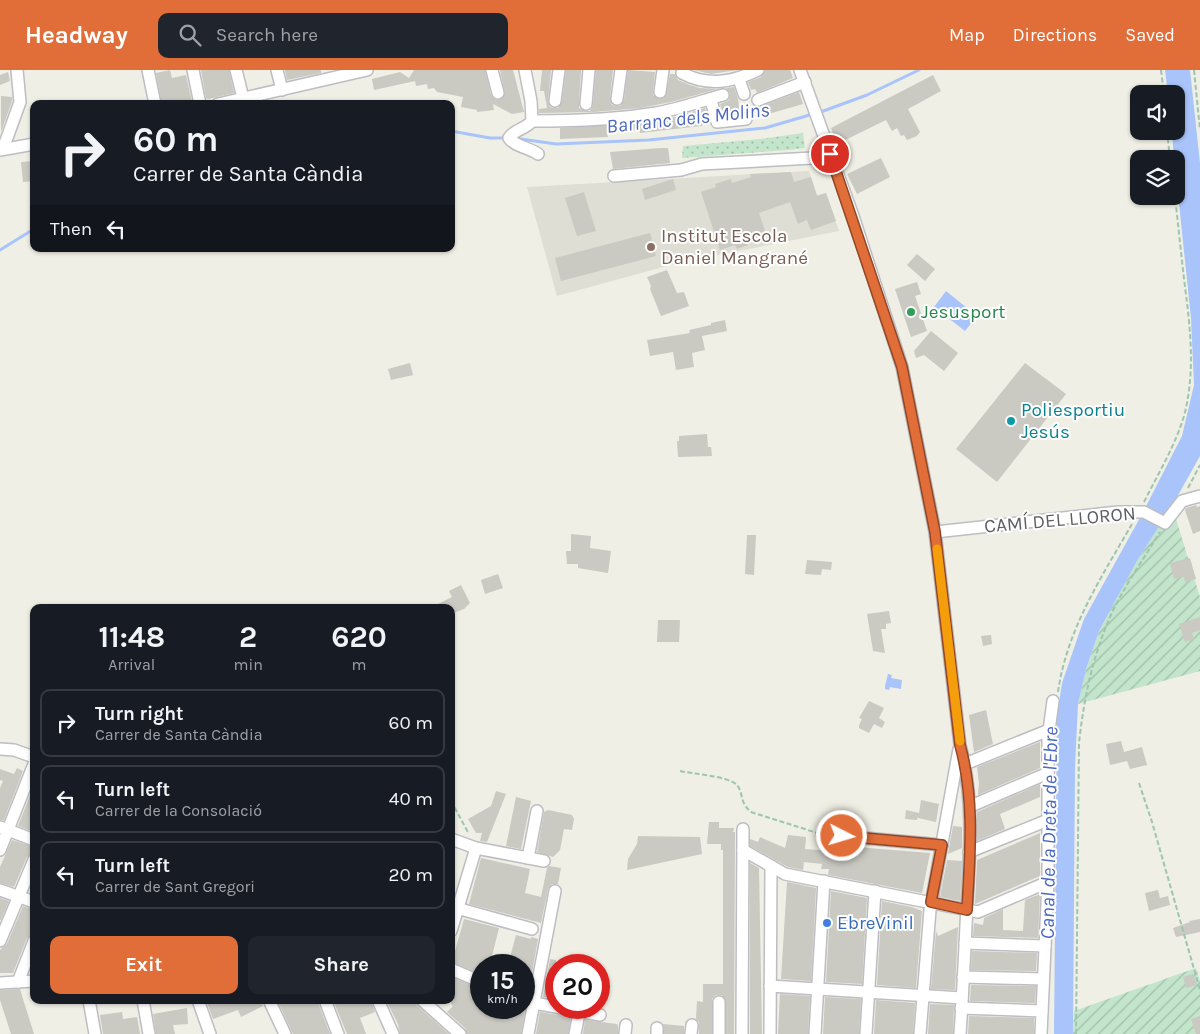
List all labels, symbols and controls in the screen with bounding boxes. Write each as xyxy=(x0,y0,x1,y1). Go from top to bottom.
search box xyxy=(158,13,508,58)
text: Headway xyxy=(25,21,128,49)
icon: search xyxy=(176,21,204,49)
text: Search here xyxy=(216,24,318,46)
text: Map xyxy=(949,24,985,46)
text: Directions xyxy=(1013,24,1097,46)
text: Saved xyxy=(1125,24,1175,46)
map controls xyxy=(1130,85,1185,205)
button: sound xyxy=(1130,85,1185,140)
water label: Barranc dels Molins xyxy=(605,98,771,138)
text: 60 m xyxy=(133,119,218,160)
icon: right xyxy=(50,120,115,185)
pin xyxy=(809,133,851,175)
icon: arrive xyxy=(816,140,844,168)
button: layers xyxy=(1130,150,1185,205)
text: Carrer de Santa Càndia xyxy=(133,161,363,187)
icon: left xyxy=(102,215,130,243)
text: Then xyxy=(50,218,92,240)
place label: Institut Escola Daniel Mangrané xyxy=(661,225,808,269)
marker: Institut Escola Daniel Mangrané xyxy=(645,241,657,253)
place label: Jesusport xyxy=(921,301,1005,323)
marker: Jesusport xyxy=(905,306,917,318)
place label: Poliesportiu Jesús xyxy=(1021,399,1125,443)
marker: Poliesportiu Jesús xyxy=(1005,415,1017,427)
street label: CAMÍ DEL LLORON xyxy=(983,501,1137,538)
text: 11:48 xyxy=(98,619,165,655)
text: 2 xyxy=(239,619,257,655)
text: 620 xyxy=(331,619,387,655)
text: Arrival xyxy=(108,655,155,674)
text: min xyxy=(233,655,263,674)
text: m xyxy=(351,655,366,674)
text: Turn right xyxy=(95,703,184,725)
icon: right xyxy=(52,709,80,737)
text: 60 m xyxy=(389,712,433,734)
text: Carrer de Santa Càndia xyxy=(95,725,263,744)
water label: Canal de la Dreta de l'Ebre xyxy=(1036,726,1062,940)
text: Turn left xyxy=(95,779,170,801)
icon: left xyxy=(52,785,80,813)
text: 40 m xyxy=(389,788,433,810)
text: Carrer de la Consolació xyxy=(95,801,262,820)
position arrow xyxy=(815,809,867,861)
text: Turn left xyxy=(95,855,170,877)
icon: left xyxy=(52,861,80,889)
text: 20 m xyxy=(388,864,433,886)
text: Carrer de Sant Gregori xyxy=(95,877,255,896)
place label: EbreVinil xyxy=(837,912,914,934)
marker: EbreVinil xyxy=(821,917,833,929)
button: Exit xyxy=(50,936,238,994)
button: Share xyxy=(248,936,435,994)
speed limit sign: 20 xyxy=(545,954,610,1019)
text: 15 xyxy=(491,966,514,995)
text: km/h xyxy=(487,992,518,1006)

